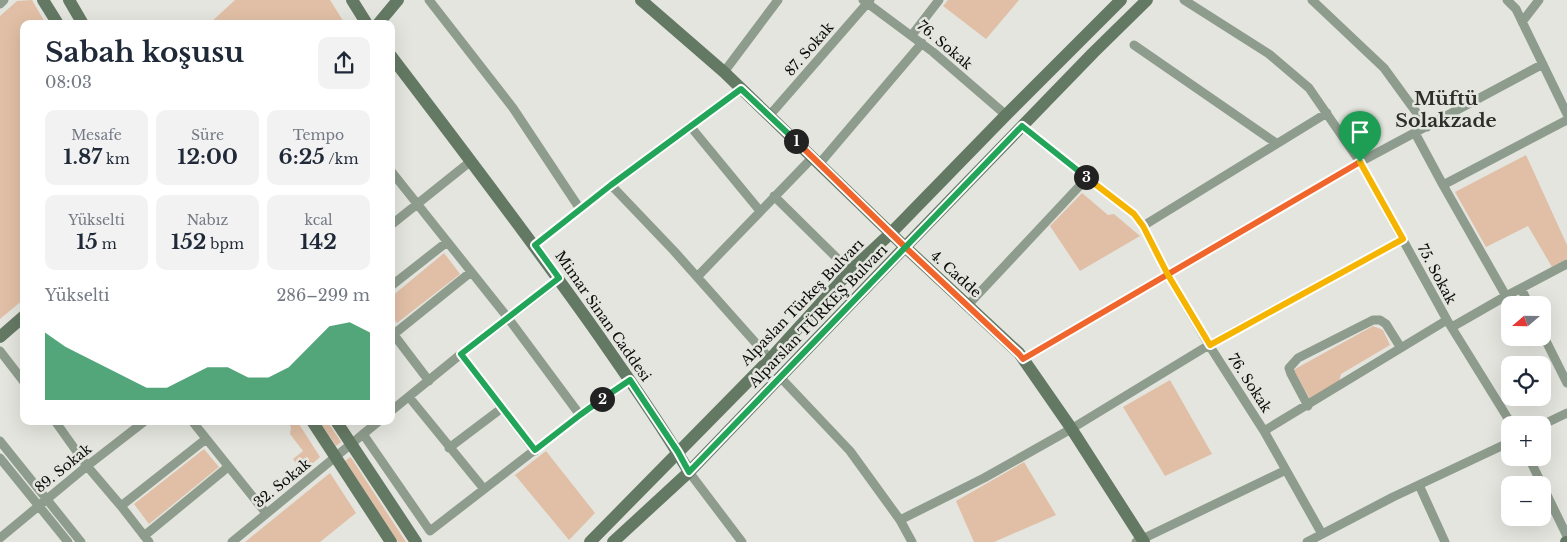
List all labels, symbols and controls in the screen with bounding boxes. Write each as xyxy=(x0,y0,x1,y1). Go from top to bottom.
street label: 76. Sokak xyxy=(914,17,977,74)
street label: 87. Sokak xyxy=(781,18,838,80)
text: Sabah koşusu xyxy=(45,35,244,70)
button: share xyxy=(318,37,370,89)
text: 08:03 xyxy=(45,72,92,92)
district label: Müftü Solakzade xyxy=(1395,87,1497,132)
pin xyxy=(1339,111,1381,162)
icon: arrive xyxy=(1346,118,1374,146)
text: Mesafe xyxy=(71,126,122,144)
text: Süre xyxy=(191,126,224,144)
text: Tempo xyxy=(293,126,344,144)
pin: 1 xyxy=(784,128,808,154)
text: 1 xyxy=(793,132,800,150)
text: 1.87 xyxy=(63,144,102,170)
text: 12:00 xyxy=(177,144,238,170)
text: 6:25 xyxy=(279,144,325,170)
text: km xyxy=(102,150,130,168)
text: /km xyxy=(325,150,358,168)
pin: 3 xyxy=(1074,164,1098,190)
text: 3 xyxy=(1082,168,1091,186)
text: Yükselti xyxy=(68,211,125,229)
text: Nabız xyxy=(187,211,228,229)
text: kcal xyxy=(305,211,332,229)
text: 15 xyxy=(76,229,98,255)
text: 152 xyxy=(171,229,206,255)
text: 142 xyxy=(300,229,337,255)
text: m xyxy=(98,235,117,253)
text: bpm xyxy=(206,235,244,253)
street label: Alpaslan Türkeş Bulvarı xyxy=(736,235,868,370)
street label: Alparslan TÜRKEŞ Bulvarı xyxy=(744,240,891,392)
street label: 75. Sokak xyxy=(1414,241,1461,308)
street label: Mimar Sinan Caddesi xyxy=(551,247,655,385)
street label: 4. Cadde xyxy=(927,247,985,301)
text: Yükselti xyxy=(45,285,110,305)
text: 286–299 m xyxy=(276,285,370,305)
north arrow xyxy=(1501,296,1551,346)
map controls xyxy=(1501,296,1551,526)
street label: 76. Sokak xyxy=(1224,350,1276,416)
button: locate xyxy=(1501,356,1551,406)
pin: 2 xyxy=(590,386,614,412)
text: 2 xyxy=(598,390,607,408)
button: + xyxy=(1501,416,1551,466)
street label: 89. Sokak xyxy=(31,439,95,496)
street label: 32. Sokak xyxy=(250,454,314,511)
button: − xyxy=(1501,476,1551,526)

